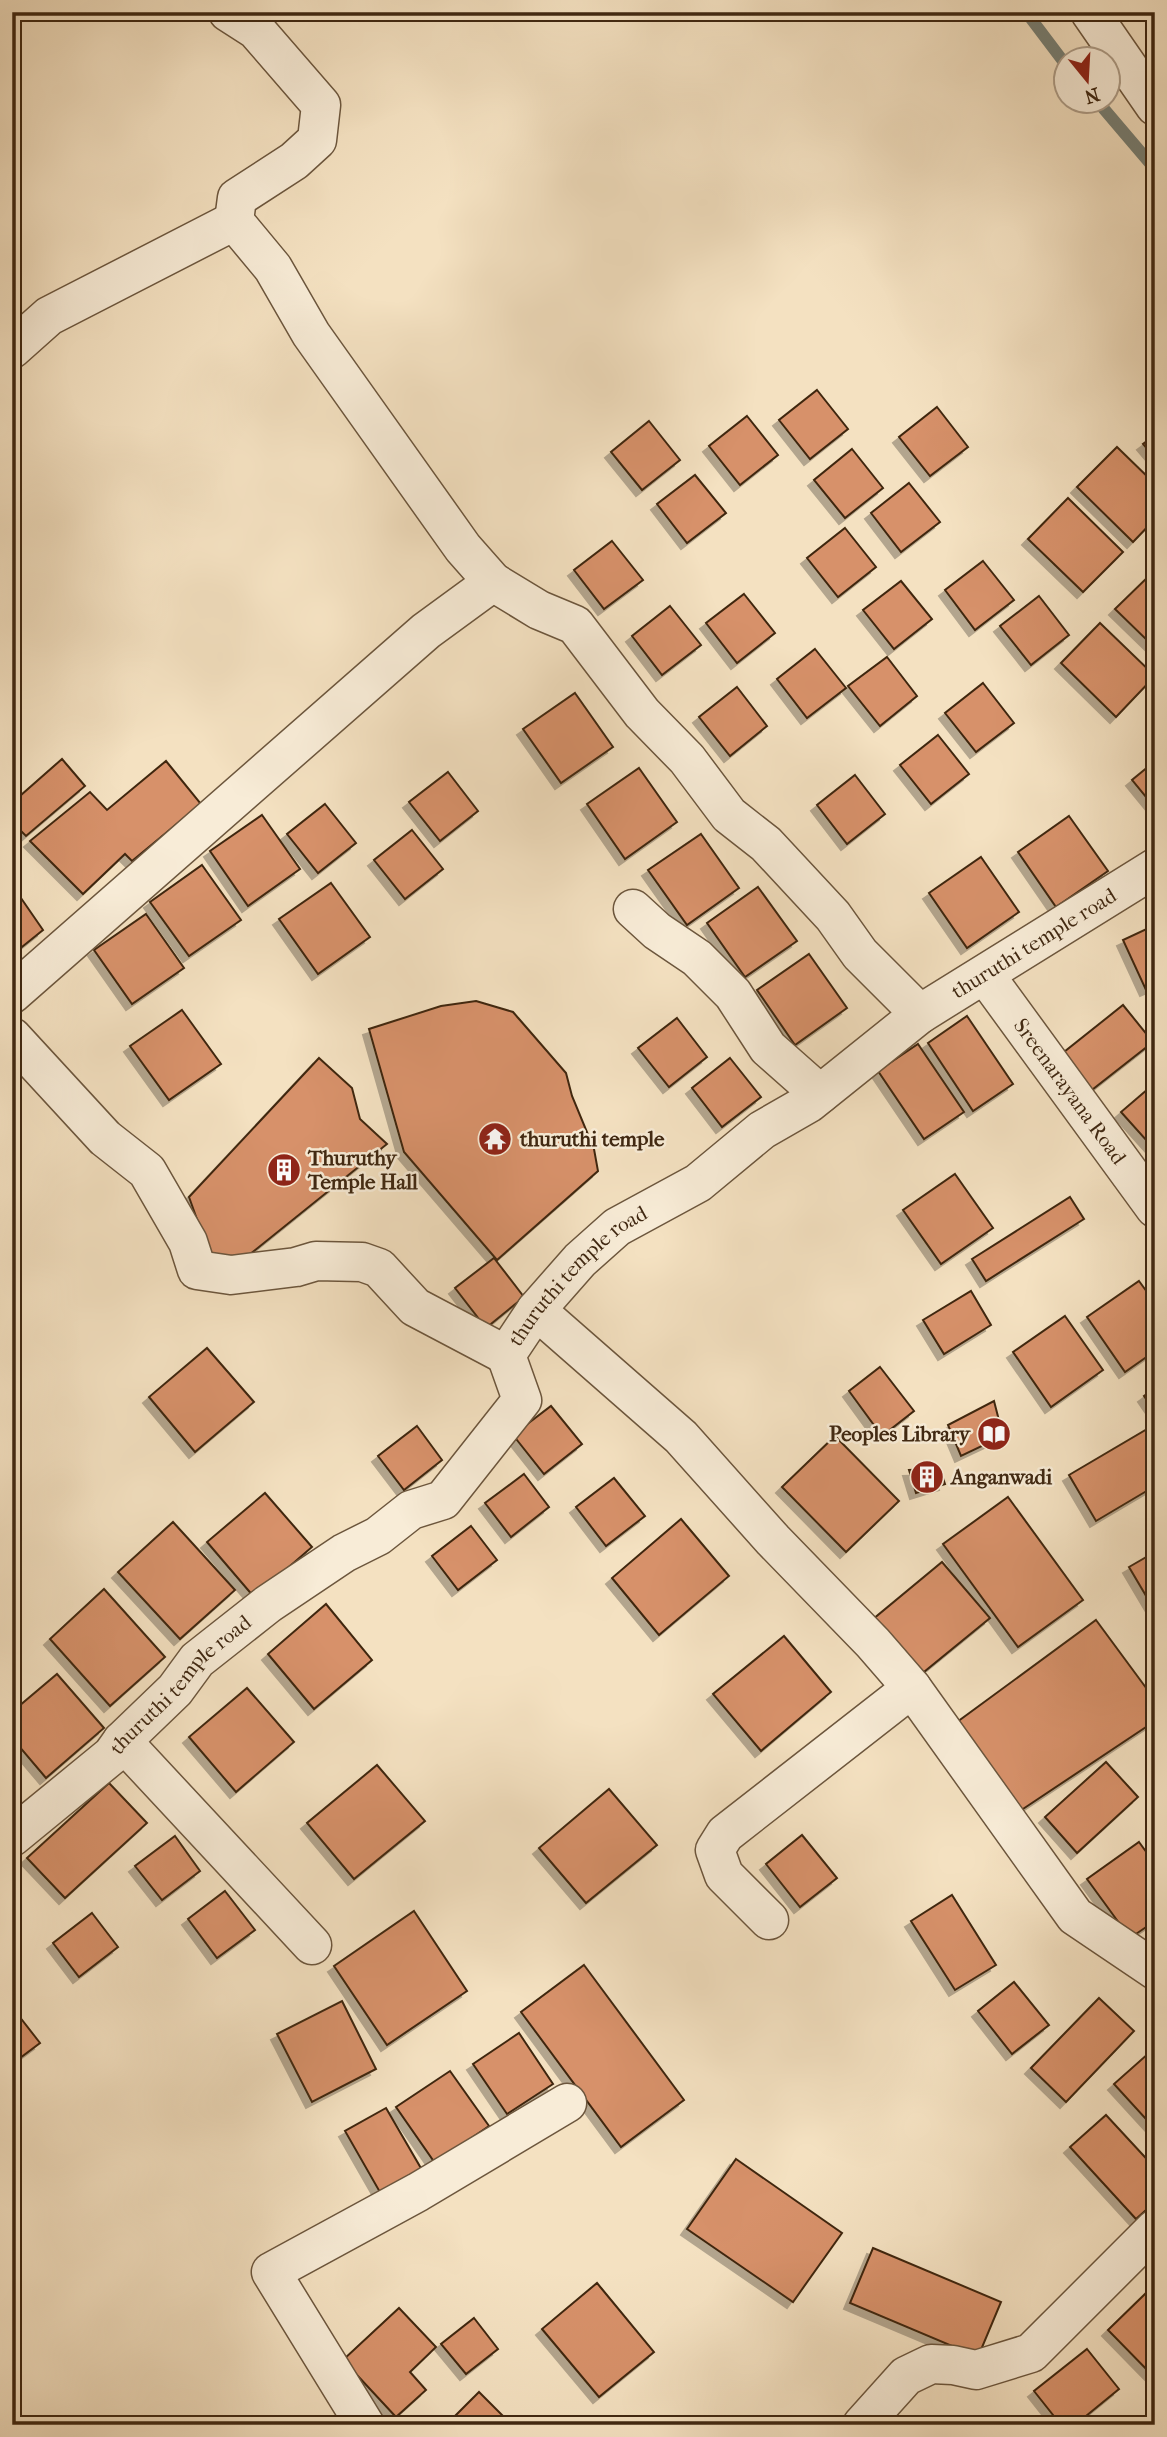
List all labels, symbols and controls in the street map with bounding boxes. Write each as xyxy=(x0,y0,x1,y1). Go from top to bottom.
north arrow xyxy=(1052,46,1122,116)
text: N xyxy=(1081,83,1102,108)
street label: thuruthi temple road xyxy=(947,883,1121,1003)
street label: Sreenarayana Road xyxy=(1009,1014,1131,1169)
temple icon: thuruthi temple xyxy=(476,1120,514,1158)
place label: thuruthi temple xyxy=(519,1127,665,1151)
place label: Thuruthy Temple Hall xyxy=(307,1146,418,1194)
building icon: Thuruthy Temple Hall xyxy=(265,1151,303,1189)
street label: thuruthi temple road xyxy=(503,1201,652,1351)
library icon: Peoples Library xyxy=(975,1415,1013,1453)
place label: Peoples Library xyxy=(829,1422,972,1446)
building icon: Anganwadi xyxy=(908,1458,946,1496)
place label: Anganwadi xyxy=(949,1465,1053,1489)
street label: thuruthi temple road xyxy=(105,1610,256,1759)

